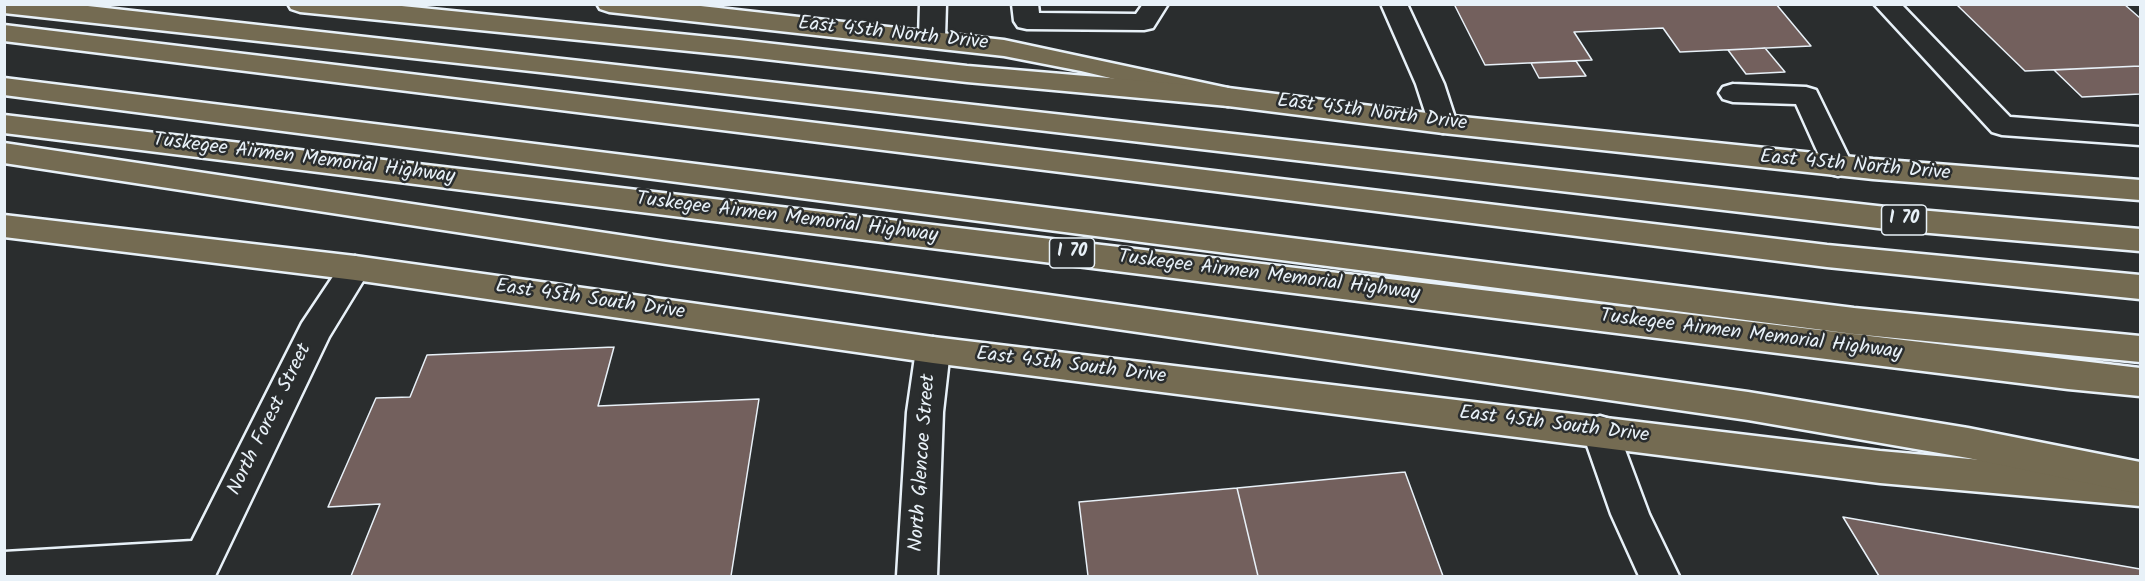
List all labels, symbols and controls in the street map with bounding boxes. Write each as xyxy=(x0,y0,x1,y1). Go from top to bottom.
street label: East 45th North Drive xyxy=(797,13,989,57)
street label: East 45th North Drive xyxy=(1276,90,1468,138)
street label: Tuskegee Airmen Memorial Highway xyxy=(152,130,456,190)
street label: East 45th North Drive xyxy=(1759,147,1951,187)
street label: Tuskegee Airmen Memorial Highway xyxy=(635,189,939,249)
road number: I 70 xyxy=(1882,205,1926,235)
road number: I 70 xyxy=(1050,238,1094,268)
street label: Tuskegee Airmen Memorial Highway xyxy=(1117,247,1421,307)
street label: East 45th South Drive xyxy=(494,276,686,326)
street label: Tuskegee Airmen Memorial Highway xyxy=(1599,306,1903,366)
street label: North Forest Street xyxy=(224,340,318,500)
street label: East 45th South Drive xyxy=(975,343,1167,391)
street label: North Glencoe Street xyxy=(906,373,942,553)
street label: East 45th South Drive xyxy=(1458,402,1650,450)

